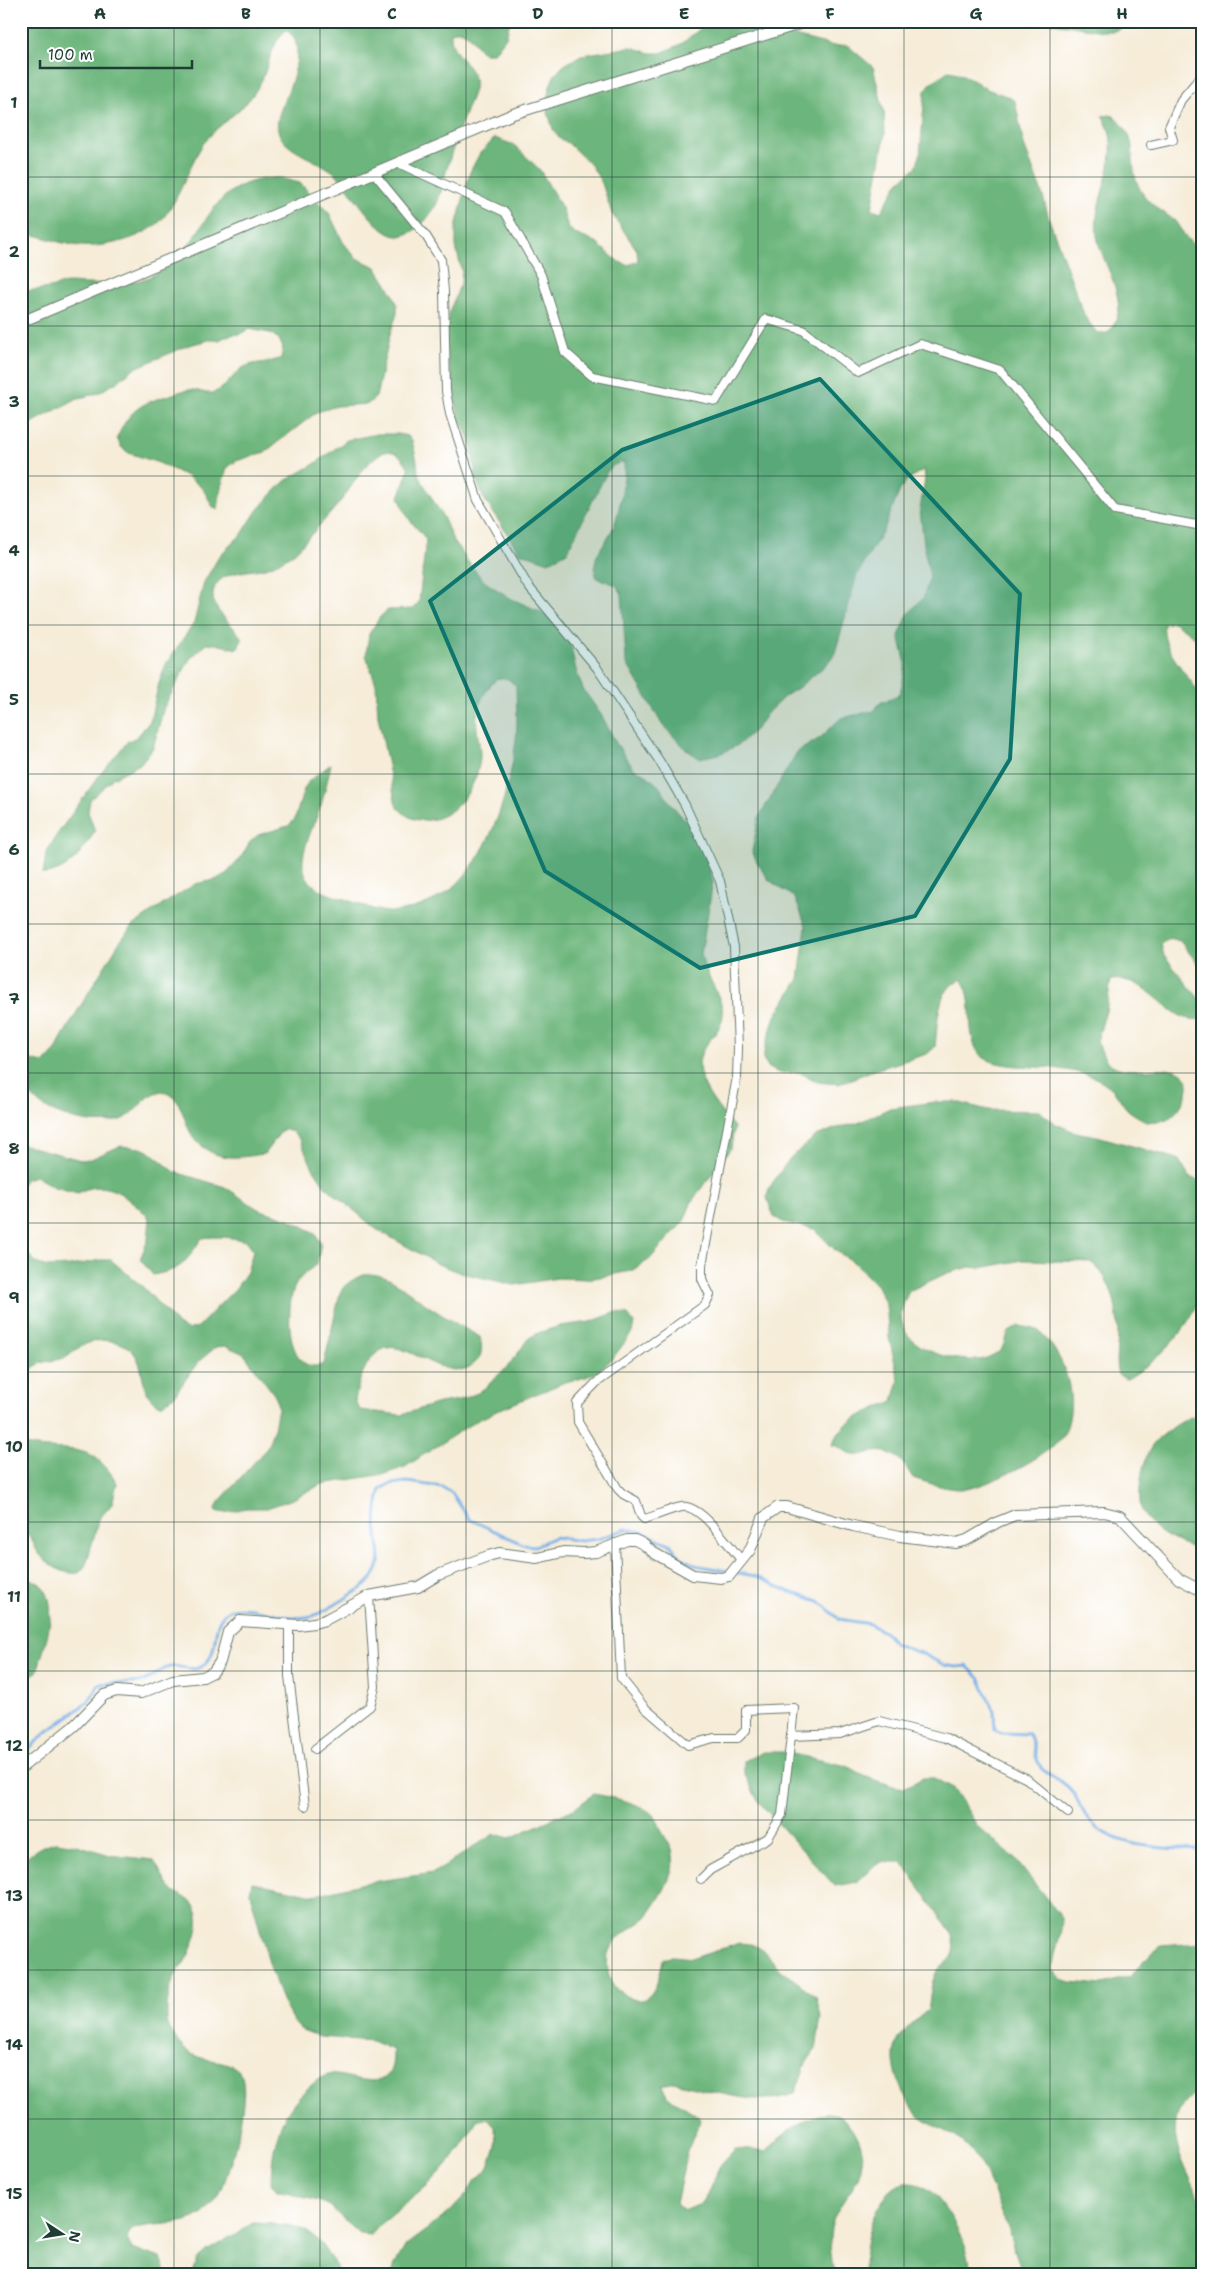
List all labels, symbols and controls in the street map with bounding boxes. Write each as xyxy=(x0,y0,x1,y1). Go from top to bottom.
text: A xyxy=(94,3,106,24)
text: B xyxy=(241,3,251,24)
text: C xyxy=(387,3,397,24)
text: D xyxy=(532,3,544,24)
text: E xyxy=(679,3,689,24)
text: F xyxy=(825,3,835,24)
text: G xyxy=(970,3,983,24)
text: H xyxy=(1116,3,1128,24)
scale bar xyxy=(40,38,192,70)
text: 100 m xyxy=(48,45,93,65)
text: 1 xyxy=(10,92,18,113)
text: 2 xyxy=(8,241,20,262)
text: 3 xyxy=(8,391,20,412)
text: 4 xyxy=(8,540,20,561)
text: 5 xyxy=(9,689,19,710)
text: 6 xyxy=(8,839,20,860)
text: 7 xyxy=(8,988,20,1009)
text: 8 xyxy=(8,1138,20,1159)
text: 9 xyxy=(8,1287,20,1308)
text: 10 xyxy=(5,1436,23,1457)
text: 11 xyxy=(7,1586,21,1607)
text: 12 xyxy=(5,1735,23,1756)
text: 13 xyxy=(5,1885,23,1906)
text: 14 xyxy=(5,2034,23,2055)
text: 15 xyxy=(5,2183,23,2204)
north arrow xyxy=(38,2208,88,2258)
text: N xyxy=(65,2229,85,2244)

